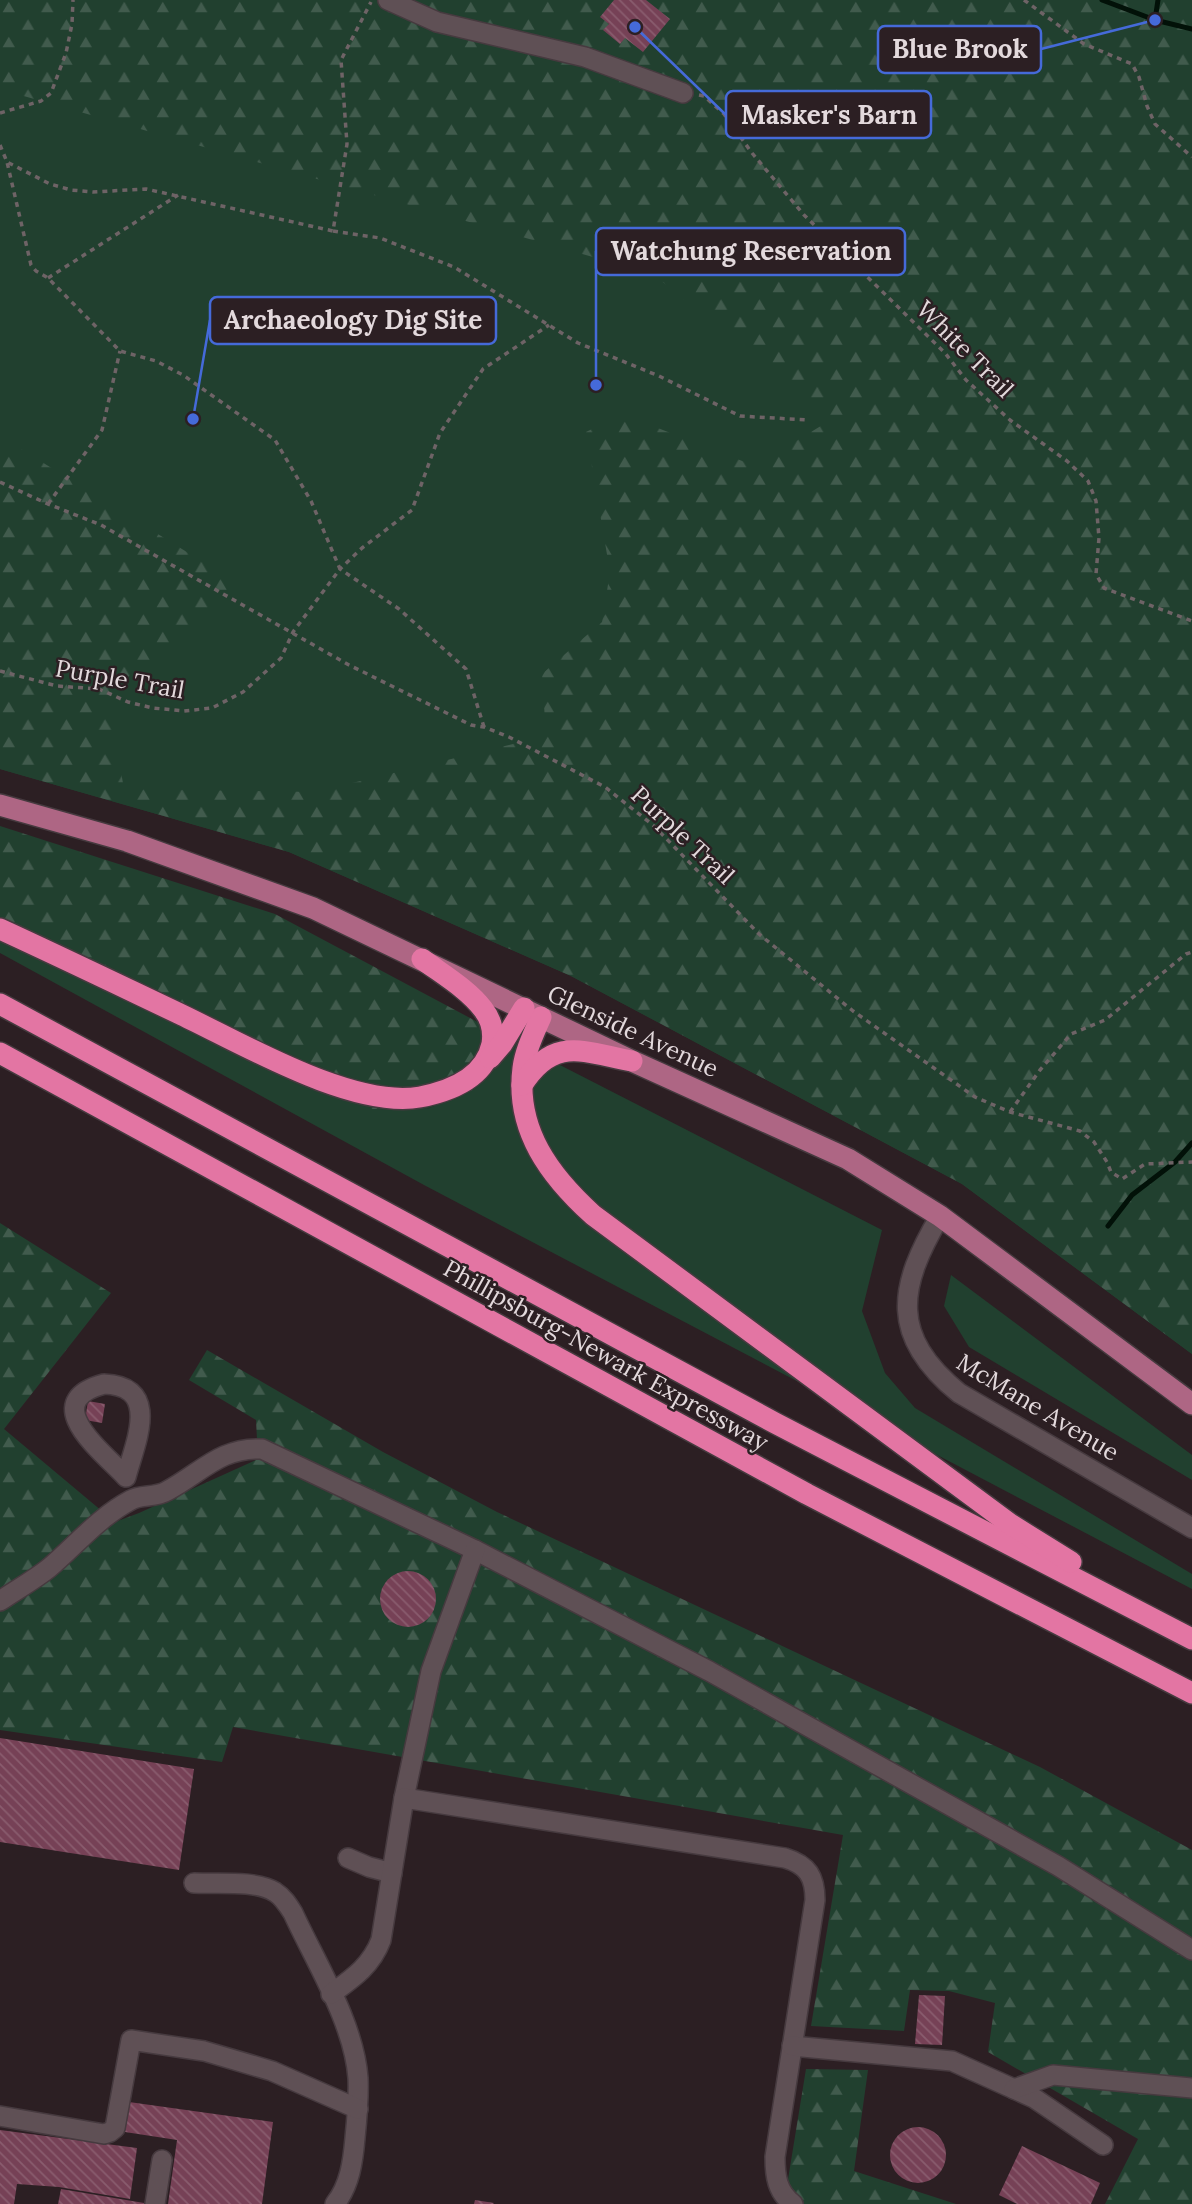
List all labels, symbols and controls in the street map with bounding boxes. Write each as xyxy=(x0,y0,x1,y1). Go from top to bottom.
callout: Blue Brook xyxy=(878,26,1041,73)
text: Blue Brook xyxy=(892,32,1028,65)
callout: Masker's Barn xyxy=(726,91,931,138)
text: Masker's Barn xyxy=(741,98,918,131)
callout: Watchung Reservation xyxy=(596,228,905,275)
text: Watchung Reservation xyxy=(610,234,892,267)
street label: White Trail xyxy=(910,294,1020,404)
callout: Archaeology Dig Site xyxy=(210,297,496,344)
text: Archaeology Dig Site xyxy=(224,303,482,336)
street label: Purple Trail xyxy=(53,652,187,706)
street label: Purple Trail xyxy=(625,779,741,891)
street label: Glenside Avenue xyxy=(542,978,724,1084)
street label: Phillipsburg-Newark Expressway xyxy=(438,1252,774,1458)
street label: McMane Avenue xyxy=(951,1346,1125,1468)

